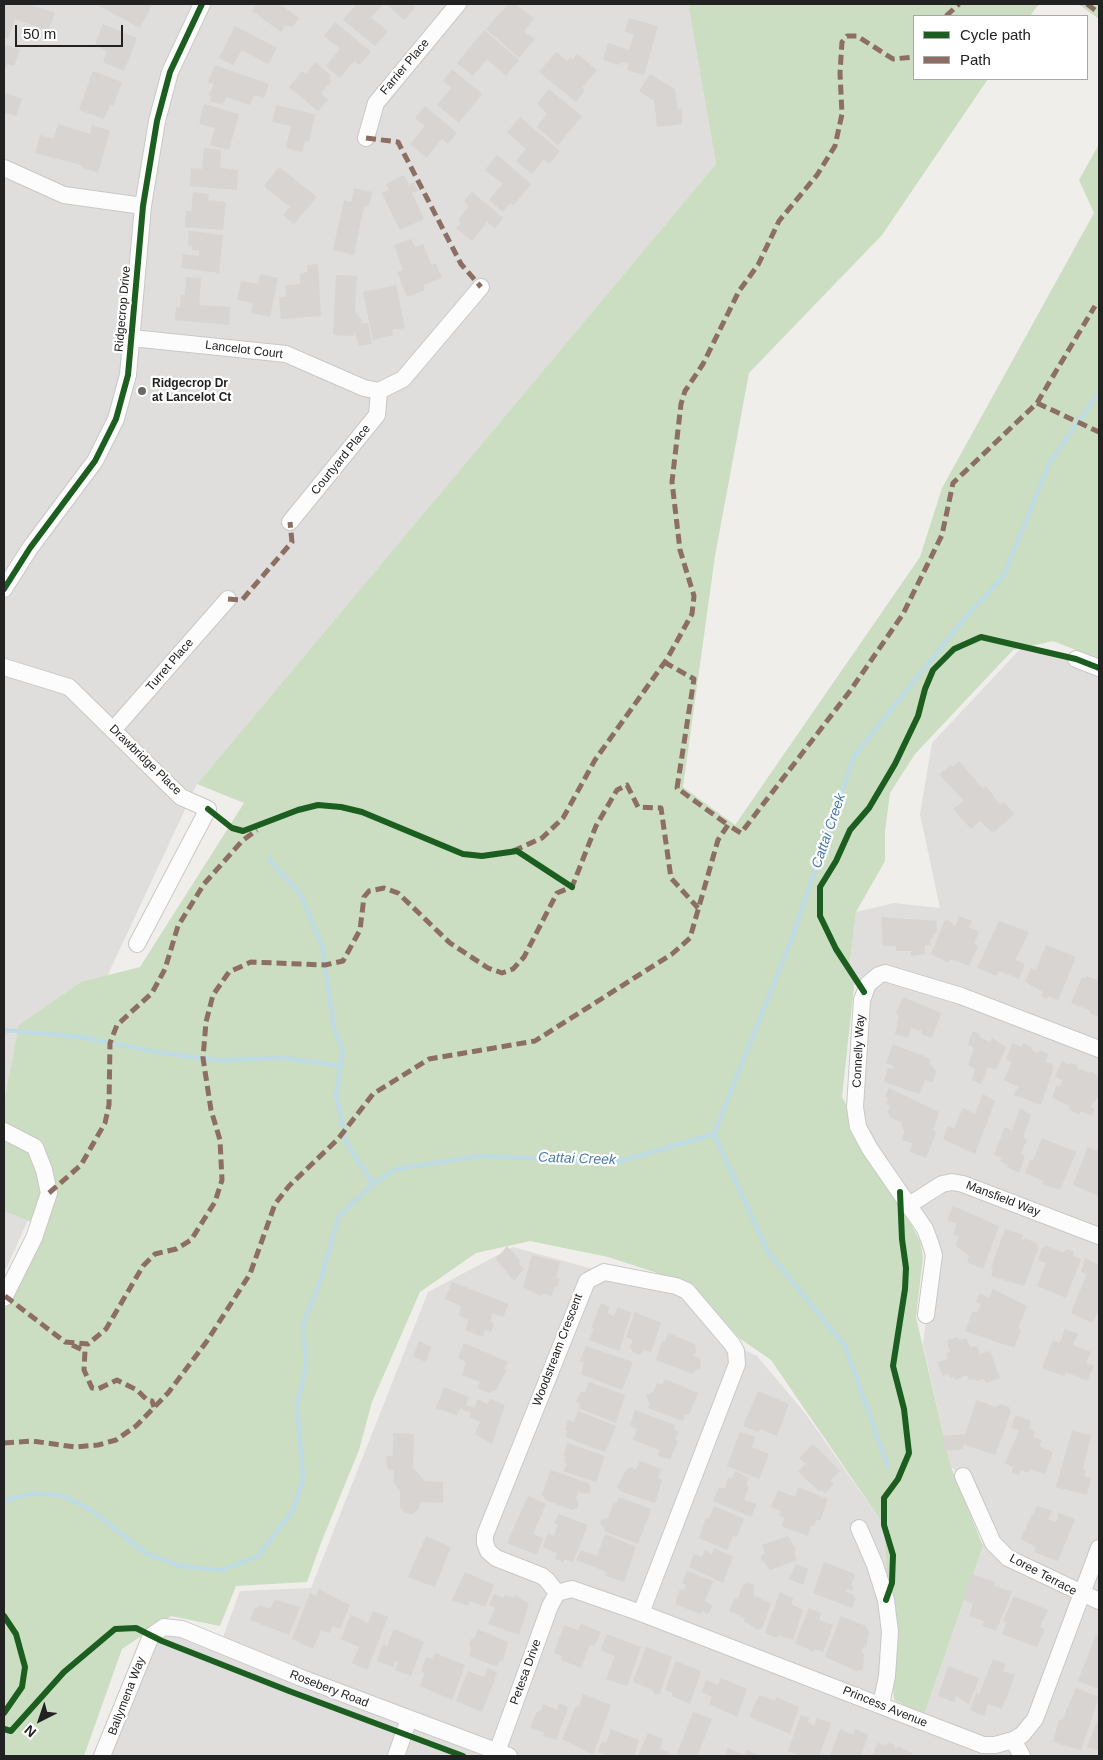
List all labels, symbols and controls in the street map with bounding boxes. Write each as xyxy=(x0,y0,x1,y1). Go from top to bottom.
scale bar xyxy=(18,15,125,47)
legend xyxy=(913,15,1088,80)
text: 50 m xyxy=(23,25,56,42)
text: Cycle path xyxy=(960,26,1031,43)
street label: Farrier Place xyxy=(377,36,433,98)
text: Path xyxy=(960,51,991,68)
street label: Ridgecrop Drive xyxy=(112,266,134,352)
street label: Lancelot Court xyxy=(204,338,284,362)
place label: Ridgecrop Dr at Lancelot Ct xyxy=(152,377,231,405)
marker: Ridgecrop Dr at Lancelot Ct xyxy=(136,385,148,397)
street label: Courtyard Place xyxy=(308,422,374,498)
street label: Turret Place xyxy=(143,636,197,694)
street label: Drawbridge Place xyxy=(106,722,184,798)
water label: Cattai Creek xyxy=(808,791,850,871)
street label: Connelly Way xyxy=(850,1014,868,1088)
water label: Cattai Creek xyxy=(538,1149,616,1169)
street label: Mansfield Way xyxy=(964,1178,1042,1220)
street label: Woodstream Crescent xyxy=(530,1292,586,1408)
street label: Loree Terrace xyxy=(1007,1551,1079,1599)
street label: Petesa Drive xyxy=(507,1637,545,1707)
street label: Ballymena Way xyxy=(105,1655,149,1737)
street label: Rosebery Road xyxy=(287,1667,371,1711)
street label: Princess Avenue xyxy=(841,1683,929,1731)
north arrow xyxy=(15,1695,65,1745)
text: N xyxy=(21,1722,39,1741)

